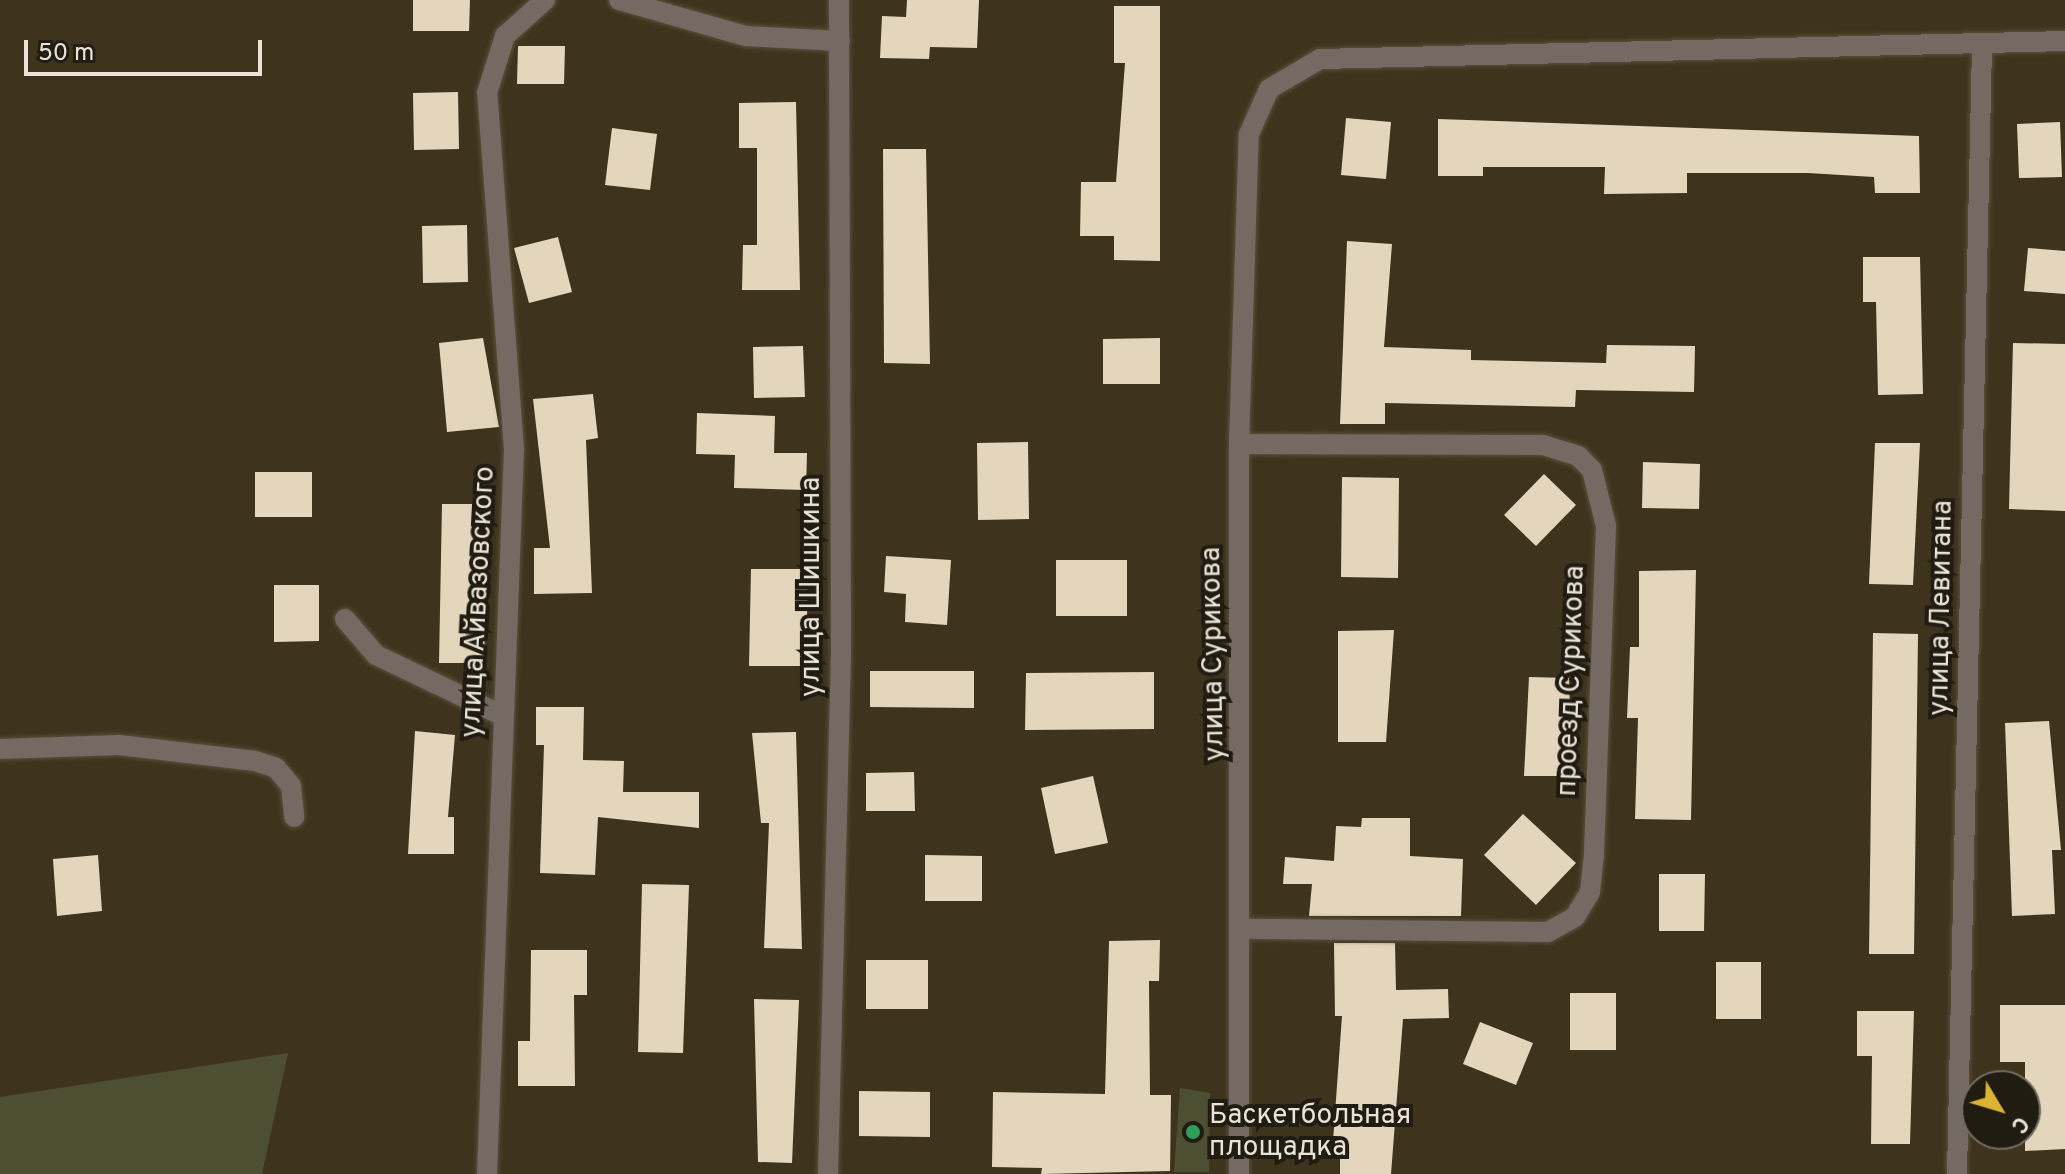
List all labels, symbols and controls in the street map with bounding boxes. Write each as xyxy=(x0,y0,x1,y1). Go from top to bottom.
scale bar xyxy=(28,24,266,74)
text: 50 m xyxy=(38,39,94,69)
street label: улица Айвазовского xyxy=(455,465,503,739)
street label: улица Шишкина xyxy=(795,477,829,697)
street label: улица Левитана xyxy=(1923,500,1961,716)
street label: улица Сурикова xyxy=(1195,546,1233,762)
street label: проезд Сурикова xyxy=(1551,565,1593,797)
north arrow xyxy=(1961,1070,2041,1150)
place label: Баскетбольная площадка xyxy=(1209,1099,1411,1165)
text: С xyxy=(2004,1110,2034,1138)
marker: Баскетбольная площадка xyxy=(1184,1123,1202,1141)

